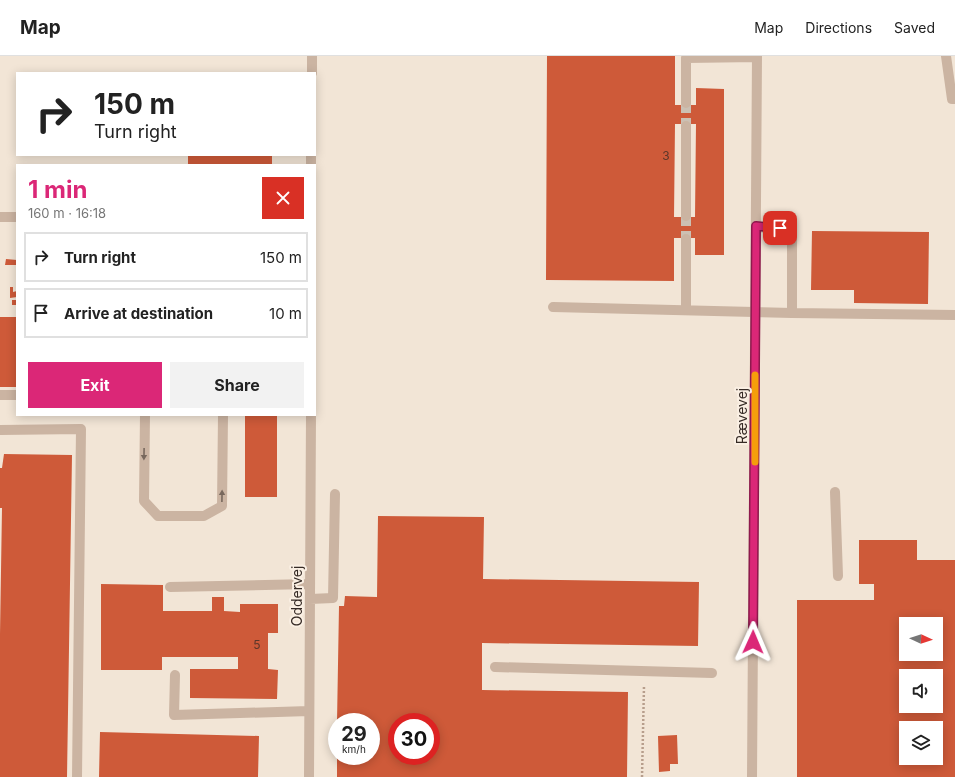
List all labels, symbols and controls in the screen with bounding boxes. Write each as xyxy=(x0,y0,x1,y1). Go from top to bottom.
text: Map xyxy=(20,16,61,39)
text: Map xyxy=(754,19,783,36)
text: Directions xyxy=(805,19,872,36)
text: Saved xyxy=(894,19,935,36)
text: 150 m xyxy=(94,87,175,121)
icon: right xyxy=(28,88,80,140)
text: Turn right xyxy=(94,121,177,142)
house number: 3 xyxy=(662,148,670,163)
text: 1 min xyxy=(28,175,87,204)
button: close xyxy=(262,177,304,219)
text: 160 m · 16:18 xyxy=(28,205,106,221)
pin xyxy=(763,211,797,245)
icon: arrive xyxy=(769,217,791,239)
icon: right xyxy=(30,246,52,268)
text: Turn right xyxy=(64,248,136,267)
text: 150 m xyxy=(260,248,302,267)
icon: arrive xyxy=(30,302,52,324)
text: Arrive at destination xyxy=(64,304,213,323)
text: 10 m xyxy=(269,304,302,323)
button: Exit xyxy=(28,362,162,408)
button: Share xyxy=(170,362,304,408)
street label: Rævevej xyxy=(733,388,750,444)
one-way arrow xyxy=(141,448,147,461)
one-way arrow xyxy=(219,489,225,502)
street label: Oddervej xyxy=(288,566,305,626)
north arrow xyxy=(899,617,943,661)
map controls xyxy=(899,617,943,765)
position arrow xyxy=(732,621,774,663)
house number: 5 xyxy=(253,637,261,652)
button: sound xyxy=(899,669,943,713)
speed limit sign: 30 xyxy=(388,713,440,765)
button: layers xyxy=(899,721,943,765)
text: 29 xyxy=(341,722,367,746)
text: km/h xyxy=(342,743,366,755)

